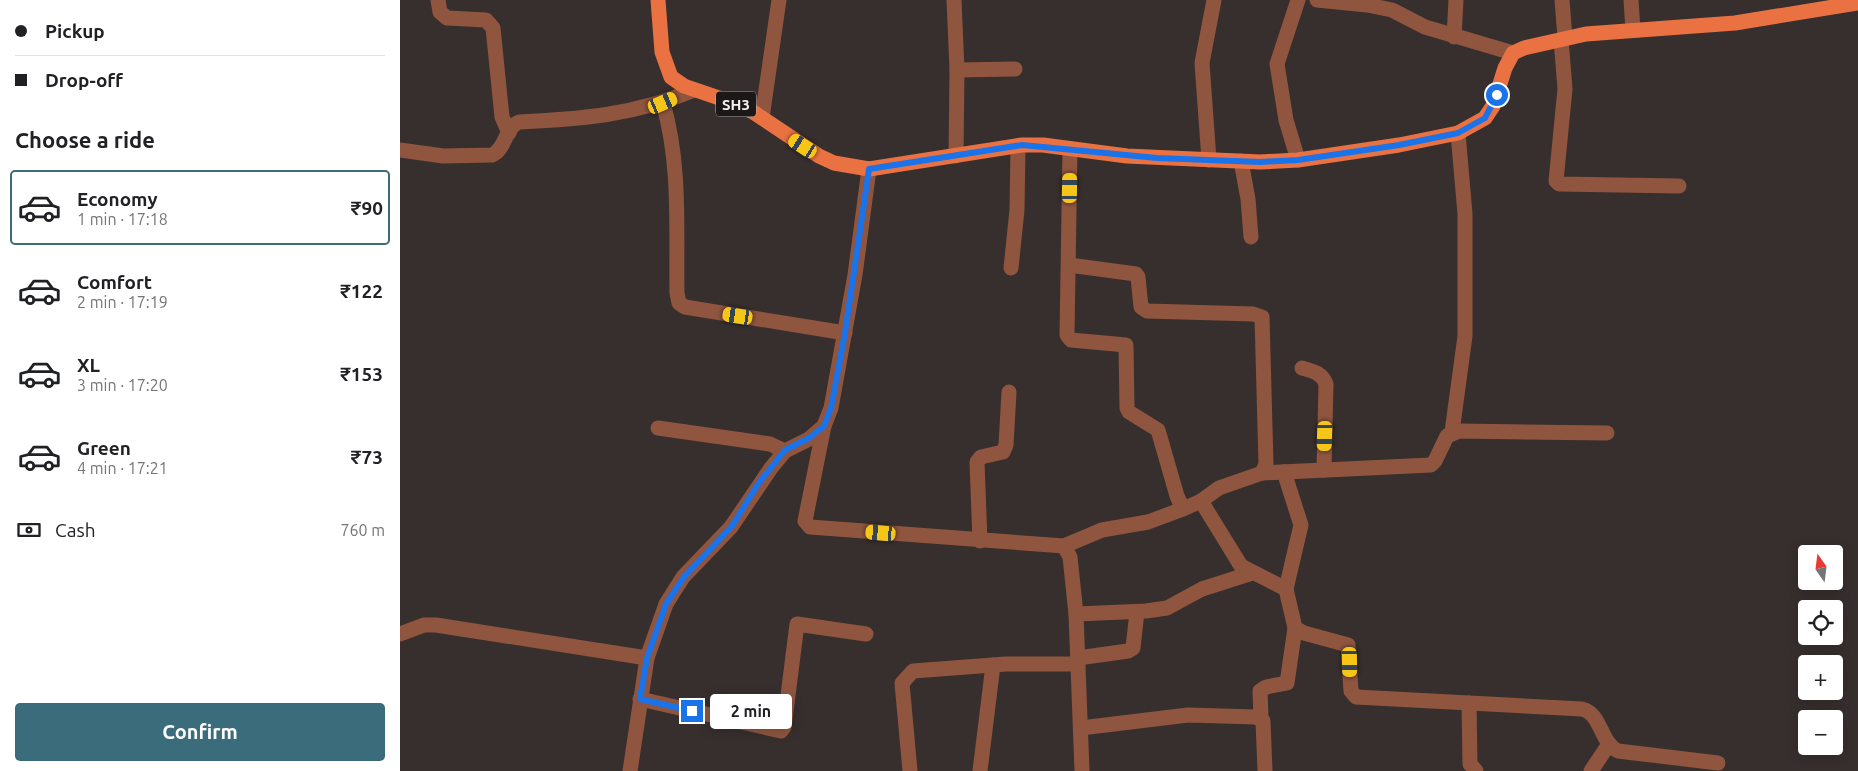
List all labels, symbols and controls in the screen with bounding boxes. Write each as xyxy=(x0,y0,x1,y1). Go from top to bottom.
text: Pickup xyxy=(45,20,105,42)
text: Drop-off xyxy=(45,69,123,91)
route start xyxy=(1486,84,1508,106)
car xyxy=(646,90,679,116)
road number: SH3 xyxy=(716,92,756,116)
text: Choose a ride xyxy=(15,127,155,152)
car xyxy=(786,132,819,160)
car xyxy=(1062,173,1077,203)
icon: car xyxy=(17,185,62,230)
text: Economy xyxy=(77,188,158,210)
text: ₹90 xyxy=(351,197,383,219)
text: 1 min · 17:18 xyxy=(77,210,168,228)
icon: car xyxy=(17,268,62,313)
text: Comfort xyxy=(77,271,152,293)
text: ₹122 xyxy=(340,280,383,302)
text: 2 min · 17:19 xyxy=(77,293,168,311)
car xyxy=(722,306,753,326)
icon: car xyxy=(17,351,62,396)
text: XL xyxy=(77,354,100,376)
text: ₹153 xyxy=(340,363,383,385)
text: 3 min · 17:20 xyxy=(77,376,168,394)
car xyxy=(1316,421,1333,451)
icon: car xyxy=(17,434,62,479)
text: Green xyxy=(77,437,131,459)
text: ₹73 xyxy=(351,446,383,468)
text: 4 min · 17:21 xyxy=(77,459,168,477)
icon: cash xyxy=(15,516,43,544)
text: Cash xyxy=(55,519,96,541)
text: 760 m xyxy=(340,521,385,539)
car xyxy=(865,524,896,542)
north arrow xyxy=(1798,545,1842,590)
map controls xyxy=(1798,545,1843,755)
button: locate xyxy=(1798,600,1843,645)
car xyxy=(1342,647,1357,677)
button: + xyxy=(1798,655,1843,700)
callout: 2 min xyxy=(710,694,792,728)
route end xyxy=(681,700,703,722)
text: 2 min xyxy=(731,702,771,720)
button: Confirm xyxy=(15,703,385,761)
button: − xyxy=(1798,710,1843,755)

